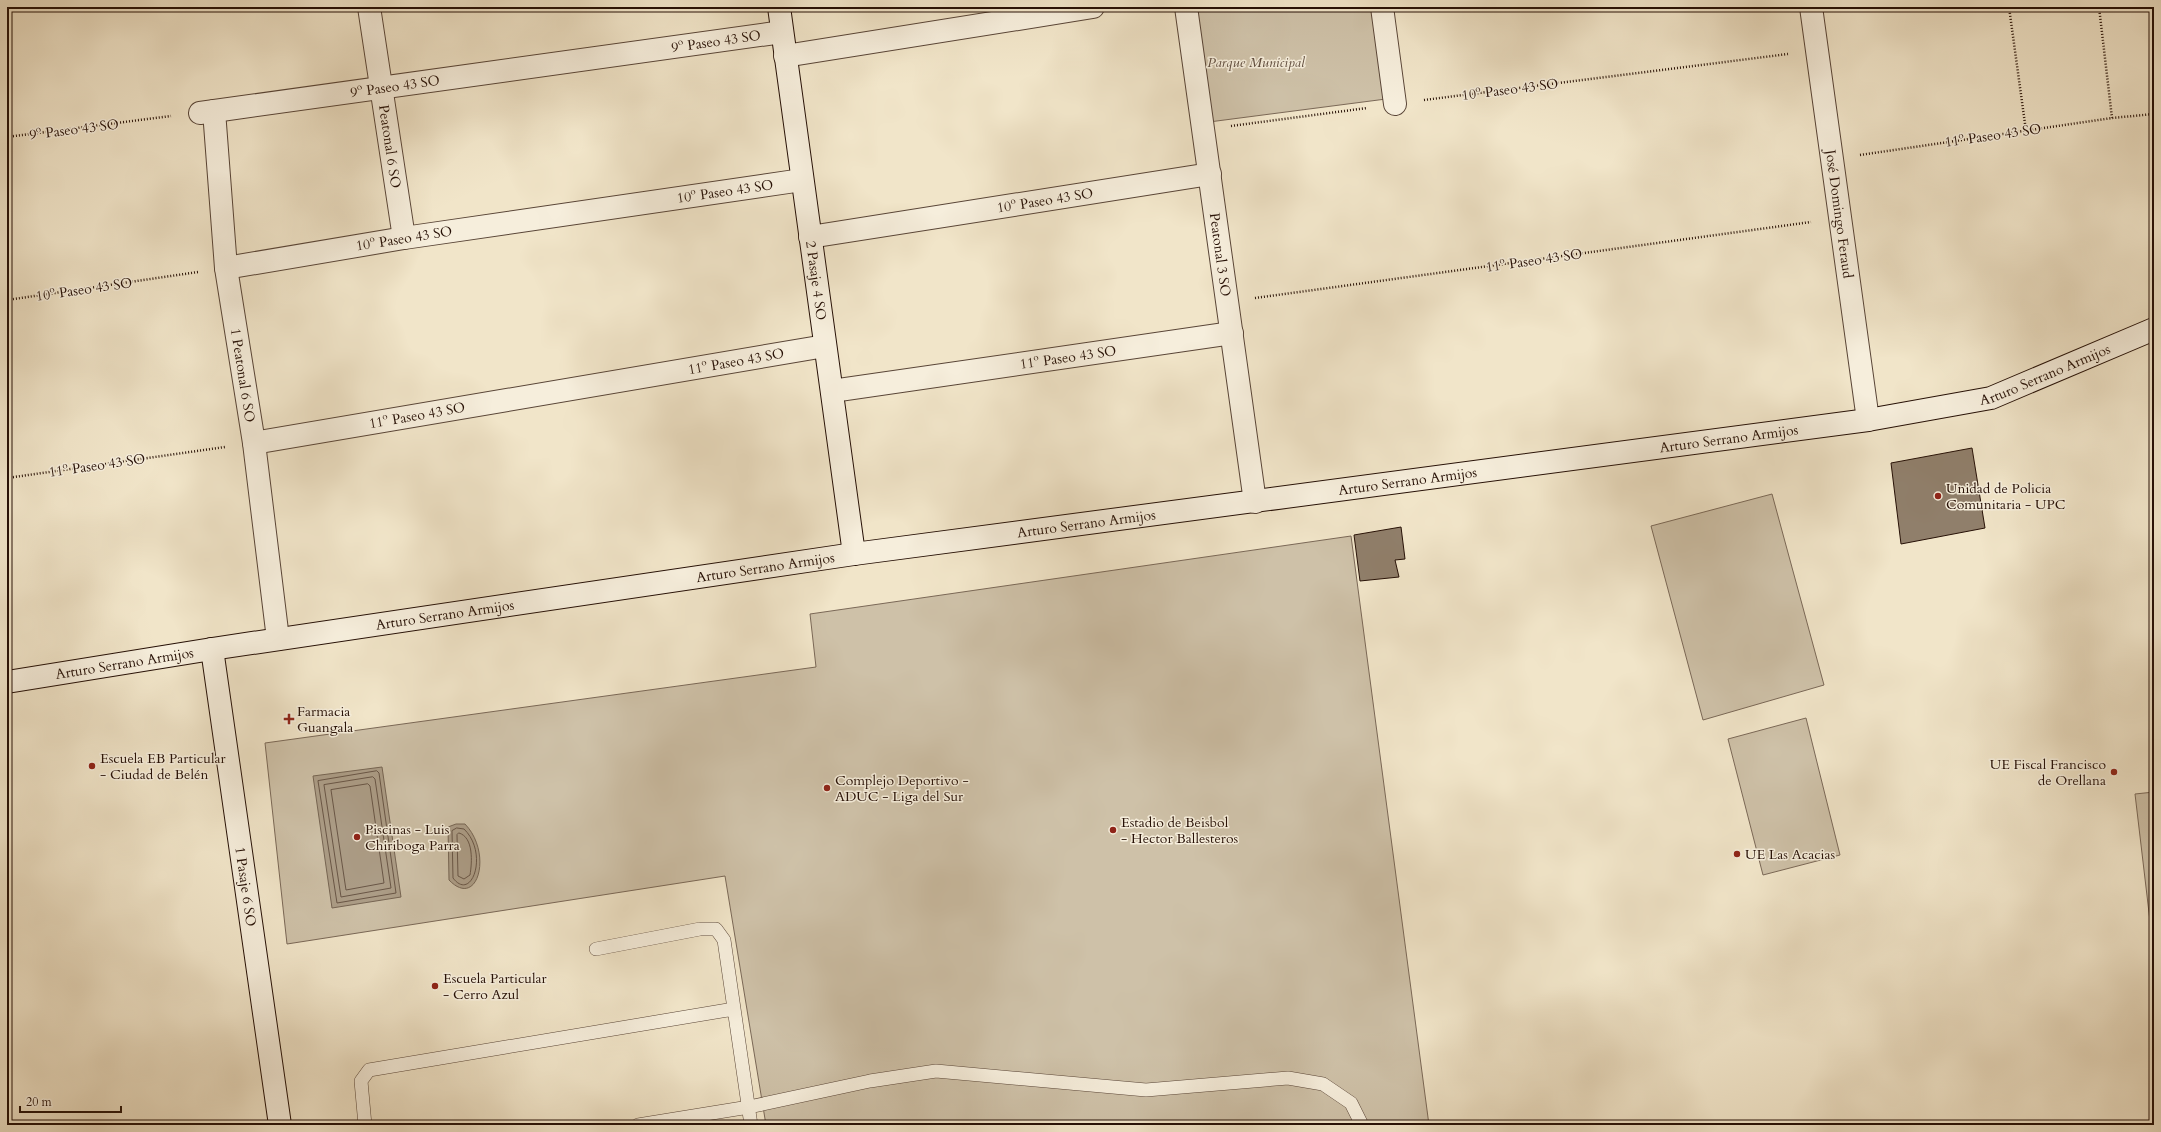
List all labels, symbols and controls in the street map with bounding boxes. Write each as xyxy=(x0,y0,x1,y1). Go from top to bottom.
street label: 9º Paseo 43 SO xyxy=(670,26,762,57)
park label: Parque Municipal xyxy=(1207,53,1306,72)
street label: 9º Paseo 43 SO xyxy=(349,71,441,102)
street label: 10º Paseo 43 SO xyxy=(1461,74,1559,105)
street label: Peatonal 6 SO xyxy=(374,103,405,190)
street label: 9º Paseo 43 SO xyxy=(28,115,120,144)
street label: 11º Paseo 43 SO xyxy=(1944,119,2043,152)
street label: José Domingo Feraud xyxy=(1821,147,1857,280)
street label: 10º Paseo 43 SO xyxy=(676,175,775,208)
street label: 10º Paseo 43 SO xyxy=(996,184,1095,217)
street label: Peatonal 3 SO xyxy=(1205,212,1235,298)
street label: 10º Paseo 43 SO xyxy=(355,222,454,255)
street label: 2 Pasaje 4 SO xyxy=(801,240,831,322)
street label: 11º Paseo 43 SO xyxy=(1485,244,1584,277)
street label: 10º Paseo 43 SO xyxy=(35,273,134,306)
street label: 1 Peatonal 6 SO xyxy=(226,327,260,424)
street label: Arturo Serrano Armijos xyxy=(1978,340,2113,410)
street label: 11º Paseo 43 SO xyxy=(1019,341,1118,374)
street label: 11º Paseo 43 SO xyxy=(687,344,786,379)
street label: 11º Paseo 43 SO xyxy=(368,398,467,433)
street label: Arturo Serrano Armijos xyxy=(1658,420,1800,457)
street label: 11º Paseo 43 SO xyxy=(48,449,147,482)
street label: Arturo Serrano Armijos xyxy=(1337,463,1478,500)
place label: Unidad de Policia Comunitaria - UPC xyxy=(1946,479,2066,514)
marker: Unidad de Policia Comunitaria - UPC xyxy=(1933,491,1943,501)
street label: Arturo Serrano Armijos xyxy=(1016,505,1157,542)
street label: Arturo Serrano Armijos xyxy=(695,548,836,587)
street label: Arturo Serrano Armijos xyxy=(374,595,516,635)
street label: Arturo Serrano Armijos xyxy=(54,643,195,684)
place label: Farmacia Guangala xyxy=(297,702,353,737)
marker: Farmacia Guangala xyxy=(284,714,294,724)
place label: Escuela EB Particular - Ciudad de Belén xyxy=(100,749,227,784)
place label: UE Fiscal Francisco de Orellana xyxy=(1990,755,2106,790)
marker: Escuela EB Particular - Ciudad de Belén xyxy=(87,761,97,771)
marker: UE Fiscal Francisco de Orellana xyxy=(2109,767,2119,777)
place label: Complejo Deportivo - ADUC - Liga del Sur xyxy=(835,771,969,806)
marker: Complejo Deportivo - ADUC - Liga del Sur xyxy=(822,783,832,793)
place label: Estadio de Beisbol - Hector Ballesteros xyxy=(1121,813,1238,848)
place label: Piscinas - Luis Chiriboga Parra xyxy=(365,820,460,855)
marker: Estadio de Beisbol - Hector Ballesteros xyxy=(1108,825,1118,835)
marker: Piscinas - Luis Chiriboga Parra xyxy=(352,832,362,842)
place label: UE Las Acacias xyxy=(1745,845,1836,864)
street label: 1 Pasaje 6 SO xyxy=(230,846,261,928)
marker: UE Las Acacias xyxy=(1732,849,1742,859)
place label: Escuela Particular - Cerro Azul xyxy=(443,969,548,1004)
marker: Escuela Particular - Cerro Azul xyxy=(430,981,440,991)
scale bar xyxy=(20,1088,121,1114)
text: 20 m xyxy=(26,1094,53,1110)

